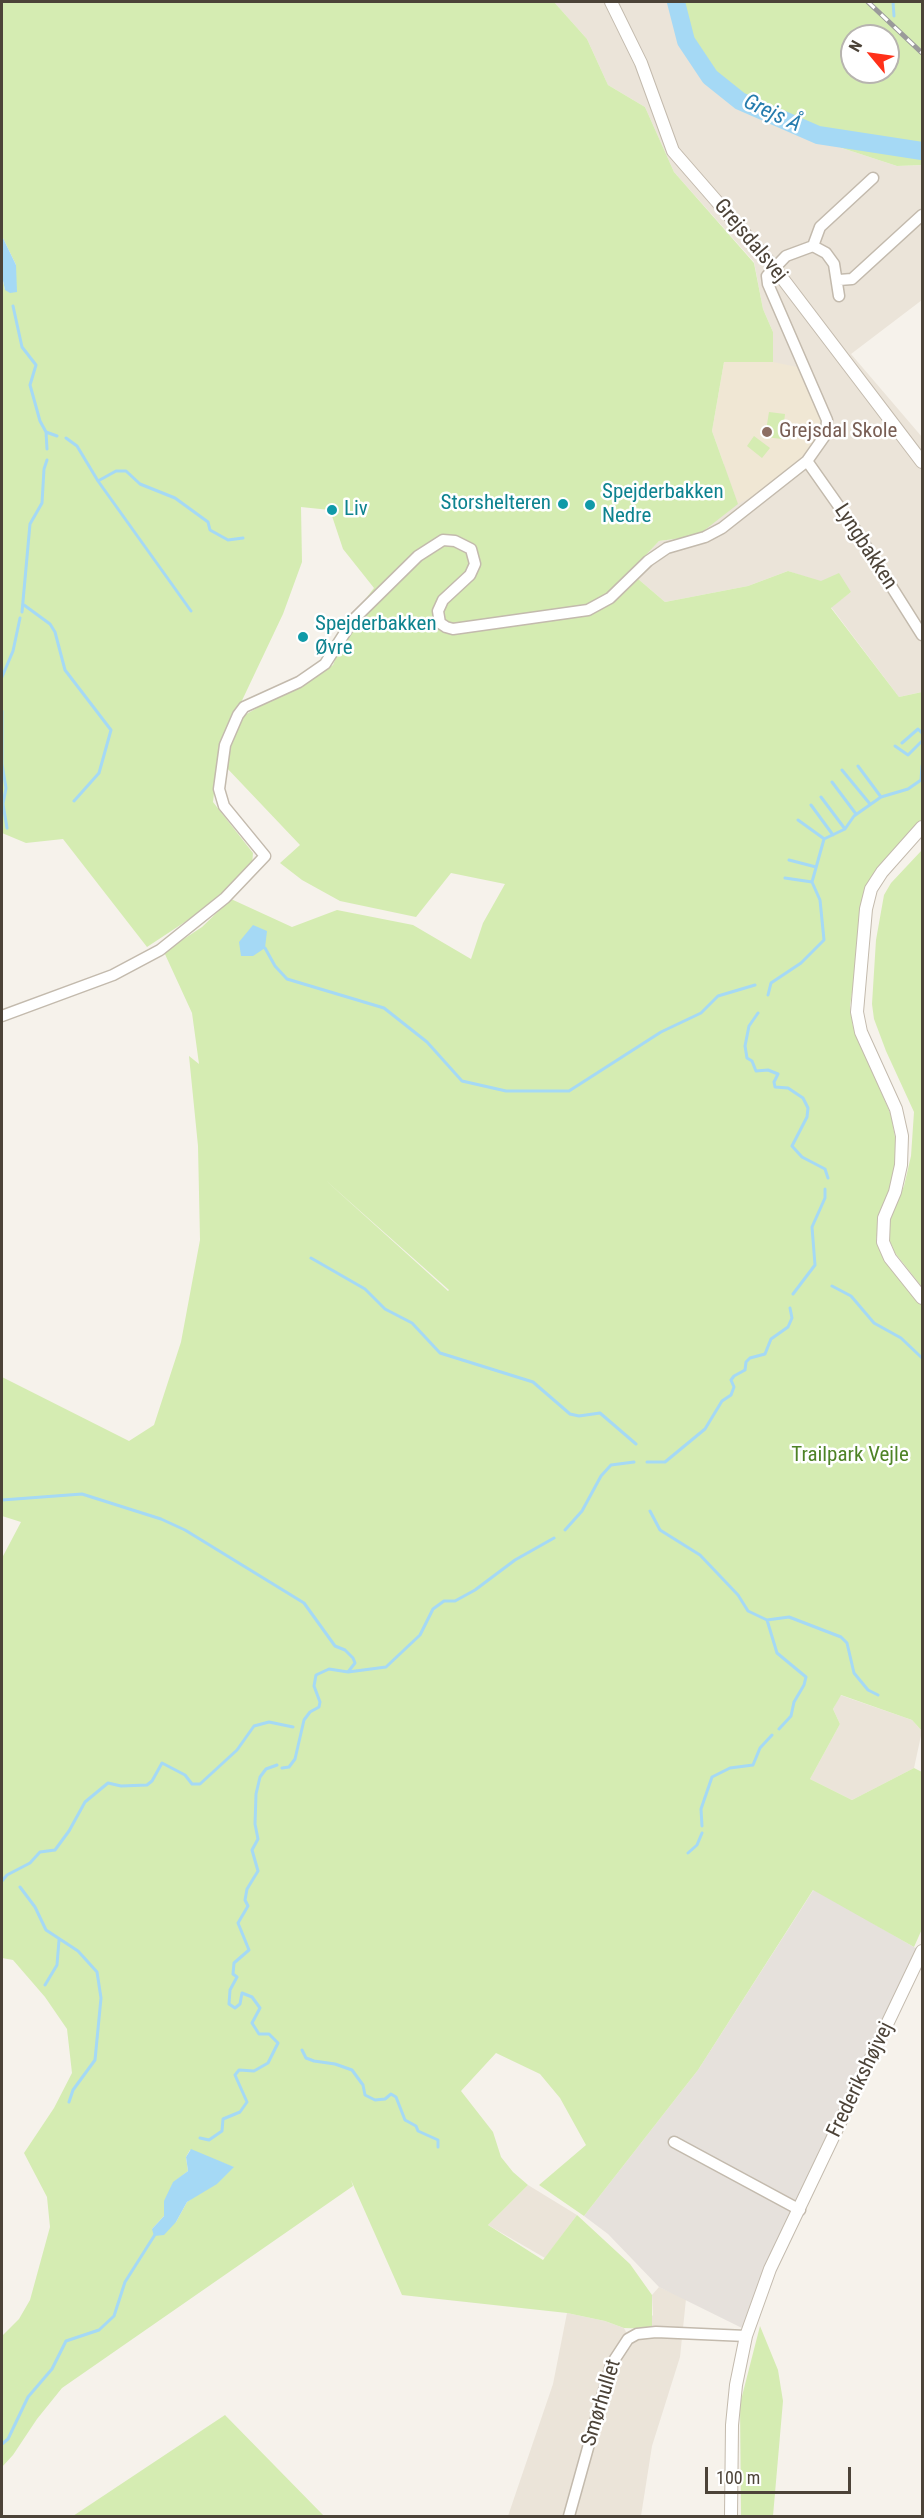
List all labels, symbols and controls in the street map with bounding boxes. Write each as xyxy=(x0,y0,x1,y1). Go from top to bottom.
north arrow xyxy=(840,24,900,84)
text: N xyxy=(845,37,866,55)
water label: Grejs Å xyxy=(739,89,805,139)
street label: Grejsdalsvej xyxy=(708,194,792,288)
place label: Grejsdal Skole xyxy=(779,419,897,445)
marker: Grejsdal Skole xyxy=(760,425,774,439)
place label: Spejderbakken Nedre xyxy=(602,480,724,530)
place label: Storshelteren xyxy=(441,491,551,517)
place label: Liv xyxy=(344,497,368,523)
marker: Storshelteren xyxy=(556,497,570,511)
marker: Spejderbakken Nedre xyxy=(583,498,597,512)
street label: Lyngbakken xyxy=(828,499,902,595)
marker: Liv xyxy=(325,503,339,517)
place label: Spejderbakken Øvre xyxy=(315,612,437,662)
marker: Spejderbakken Øvre xyxy=(296,630,310,644)
park label: Trailpark Vejle xyxy=(791,1443,909,1469)
street label: Frederikshøjvej xyxy=(822,2018,900,2142)
street label: Smørhullet xyxy=(577,2356,627,2450)
scale bar xyxy=(708,2455,854,2493)
text: 100 m xyxy=(716,2467,760,2488)

